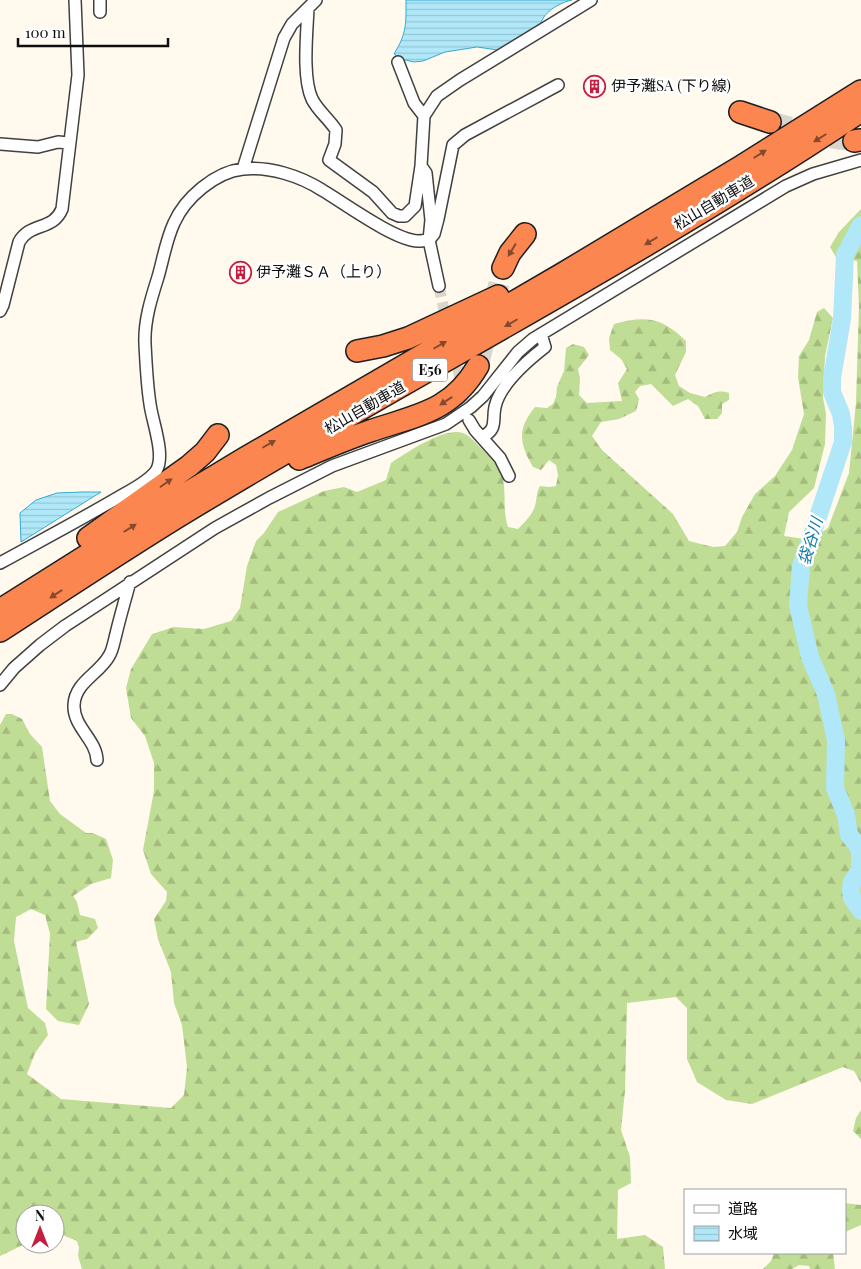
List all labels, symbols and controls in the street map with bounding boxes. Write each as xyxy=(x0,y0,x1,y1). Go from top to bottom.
scale bar xyxy=(18,15,168,47)
text: 100 m xyxy=(25,22,66,42)
building icon: 伊予灘SA (下り線) xyxy=(583,74,607,98)
place label: 伊予灘SA (下り線) xyxy=(611,75,731,95)
one-way arrow xyxy=(813,133,826,142)
one-way arrow xyxy=(754,150,767,159)
street label: 松山自動車道 xyxy=(670,170,757,234)
one-way arrow xyxy=(645,236,658,245)
one-way arrow xyxy=(507,243,517,256)
building icon: 伊予灘ＳＡ（上り） xyxy=(228,260,252,284)
place label: 伊予灘ＳＡ（上り） xyxy=(256,261,391,281)
one-way arrow xyxy=(505,319,518,328)
one-way arrow xyxy=(434,340,447,349)
road number: E56 xyxy=(412,358,448,382)
street label: 松山自動車道 xyxy=(321,376,408,438)
one-way arrow xyxy=(440,396,453,406)
one-way arrow xyxy=(263,439,276,448)
one-way arrow xyxy=(160,478,173,488)
water label: 袋谷川 xyxy=(792,513,827,567)
one-way arrow xyxy=(123,523,137,532)
one-way arrow xyxy=(49,589,63,599)
legend xyxy=(684,1189,846,1254)
text: 道路 xyxy=(728,1198,758,1218)
north arrow xyxy=(15,1204,65,1254)
text: N xyxy=(35,1206,45,1225)
text: 水域 xyxy=(728,1223,758,1243)

